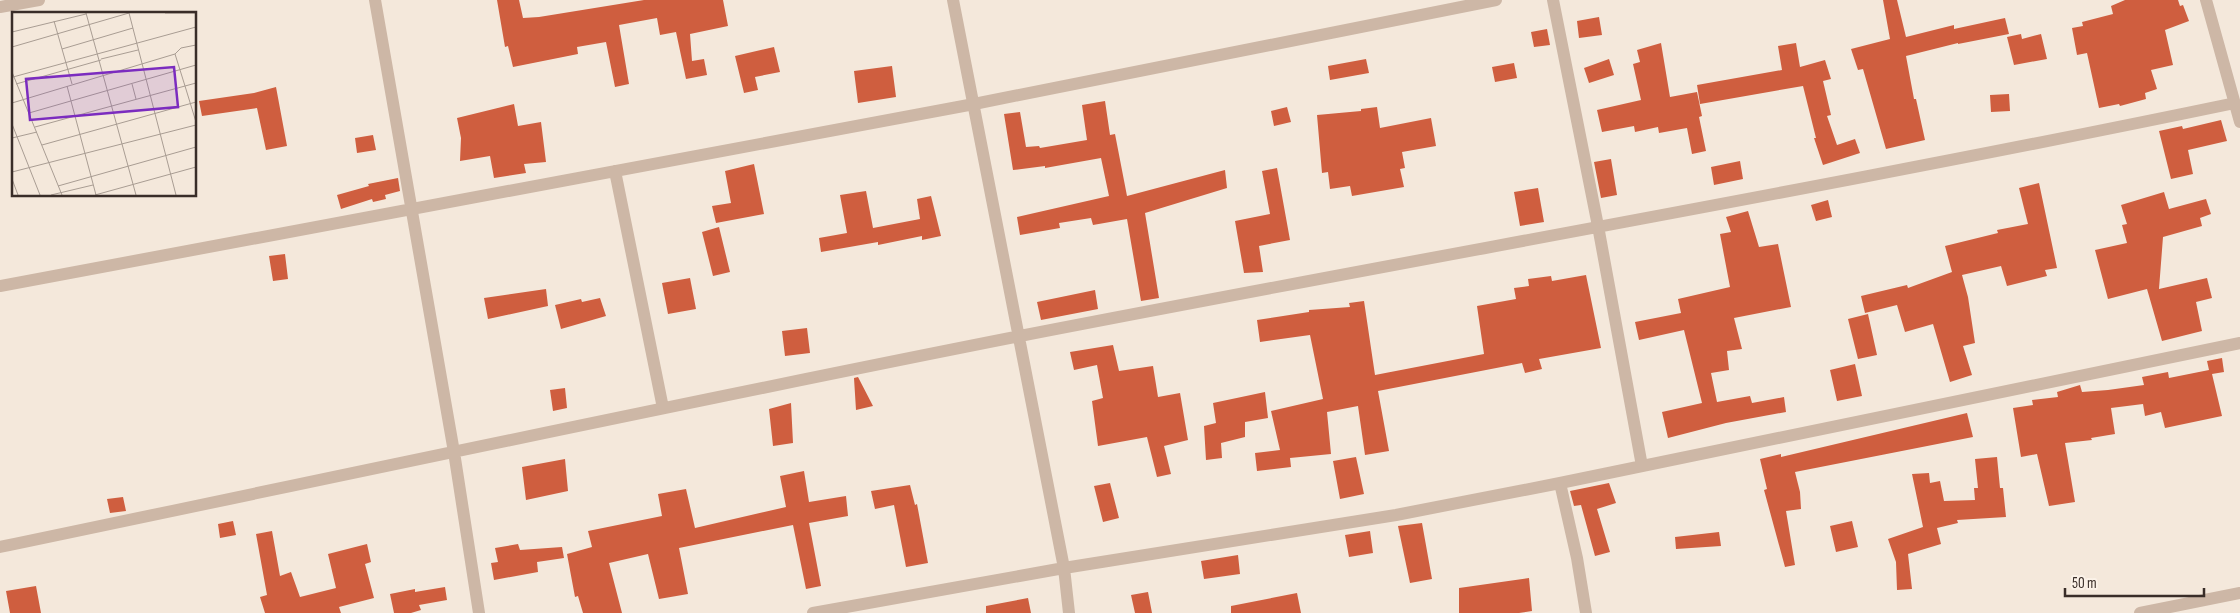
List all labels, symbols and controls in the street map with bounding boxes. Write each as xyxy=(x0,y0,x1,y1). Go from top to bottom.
inset map xyxy=(12,12,196,196)
scale bar xyxy=(2065,566,2204,598)
text: 50 m xyxy=(2072,574,2097,593)

